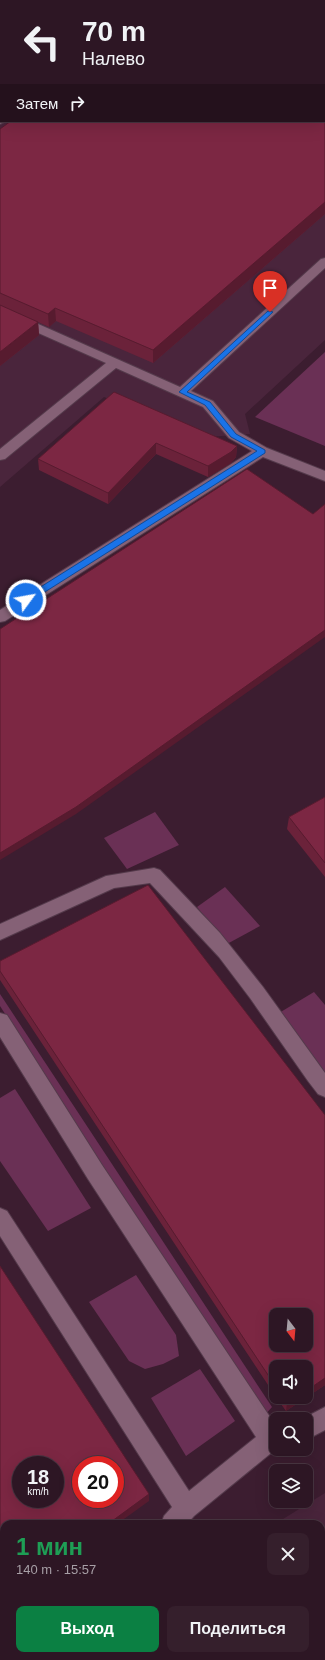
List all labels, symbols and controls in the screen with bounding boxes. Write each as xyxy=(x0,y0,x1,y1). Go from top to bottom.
icon: left xyxy=(16,16,68,68)
text: 70 m xyxy=(82,16,146,47)
text: Налево xyxy=(82,49,145,69)
icon: right xyxy=(66,92,88,114)
text: Затем xyxy=(16,95,58,112)
pin xyxy=(253,271,287,312)
icon: arrive xyxy=(259,277,281,299)
position arrow xyxy=(5,579,47,621)
north arrow xyxy=(269,1308,313,1352)
map controls xyxy=(269,1308,313,1508)
button: sound xyxy=(269,1360,313,1404)
button: search xyxy=(269,1412,313,1456)
speed limit sign: 20 xyxy=(72,1456,124,1508)
button: layers xyxy=(269,1464,313,1508)
text: 18 xyxy=(27,1466,49,1488)
text: km/h xyxy=(27,1486,49,1497)
text: 1 мин xyxy=(16,1533,83,1560)
button: close xyxy=(267,1533,309,1575)
text: 140 m · 15:57 xyxy=(16,1562,96,1577)
button: Выход xyxy=(16,1606,159,1652)
button: Поделиться xyxy=(167,1606,309,1652)

